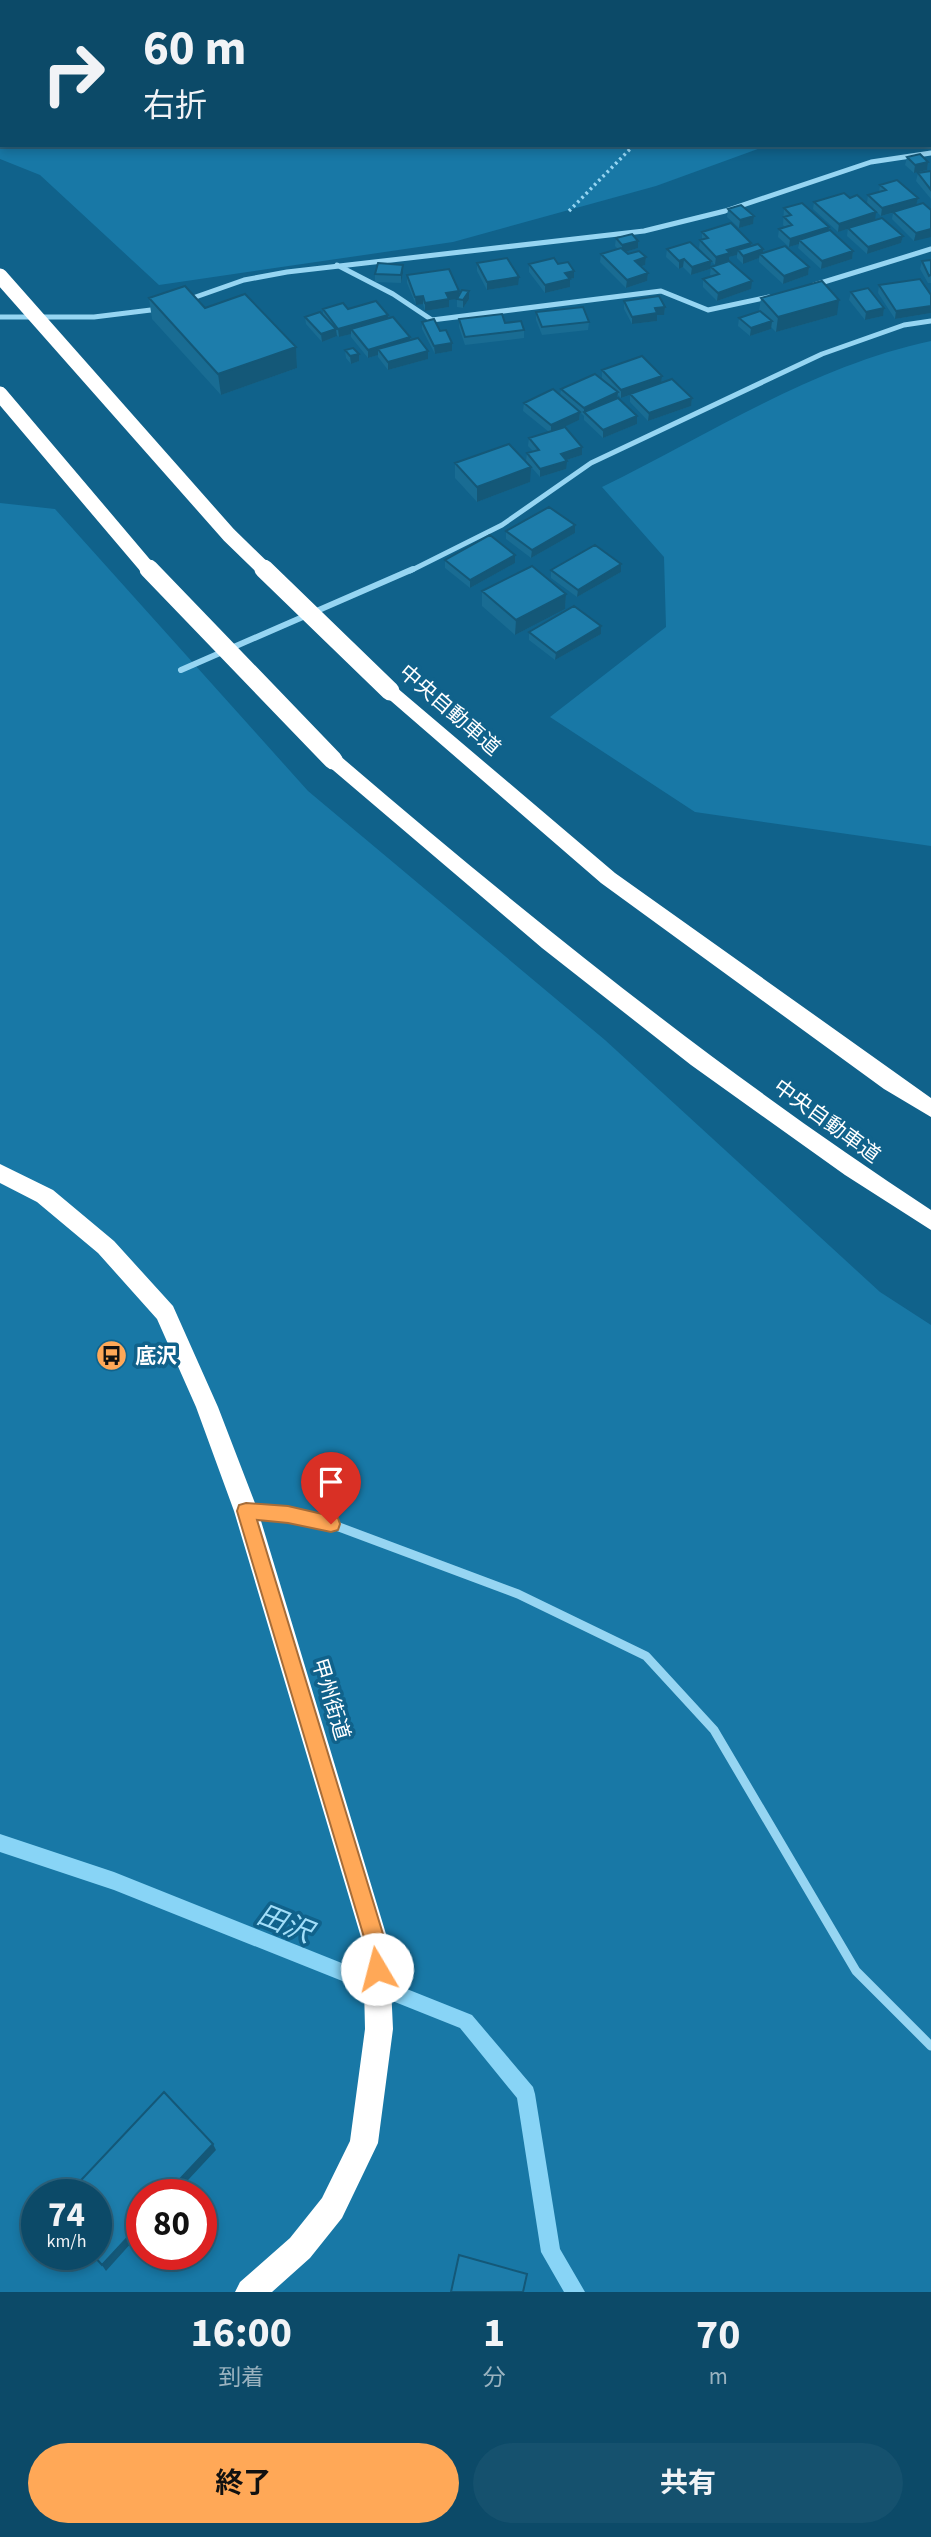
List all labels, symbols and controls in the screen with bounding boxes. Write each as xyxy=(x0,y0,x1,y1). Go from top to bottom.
text: 60 m xyxy=(143,14,247,84)
icon: right xyxy=(28,28,119,119)
text: 右折 xyxy=(143,83,207,129)
street label: 中央自動車道 xyxy=(393,657,507,763)
street label: 中央自動車道 xyxy=(767,1072,887,1170)
bus stop icon: 底沢 xyxy=(95,1339,129,1373)
place label: 底沢 xyxy=(135,1341,177,1371)
pin xyxy=(301,1452,361,1524)
icon: arrive xyxy=(312,1463,350,1501)
street label: 甲州街道 xyxy=(304,1654,358,1744)
water label: 田沢 xyxy=(251,1895,322,1954)
position arrow xyxy=(340,1932,414,2006)
speed limit sign: 80 xyxy=(126,2179,217,2270)
text: 74 xyxy=(48,2190,85,2240)
text: km/h xyxy=(47,2229,86,2254)
text: 16:00 xyxy=(191,2303,292,2363)
text: 1 xyxy=(483,2303,505,2363)
text: 70 xyxy=(696,2305,740,2365)
text: m xyxy=(709,2360,728,2393)
text: 到着 xyxy=(218,2361,264,2394)
text: 分 xyxy=(482,2361,505,2394)
button: 終了 xyxy=(28,2443,459,2523)
button: 共有 xyxy=(473,2443,903,2523)

